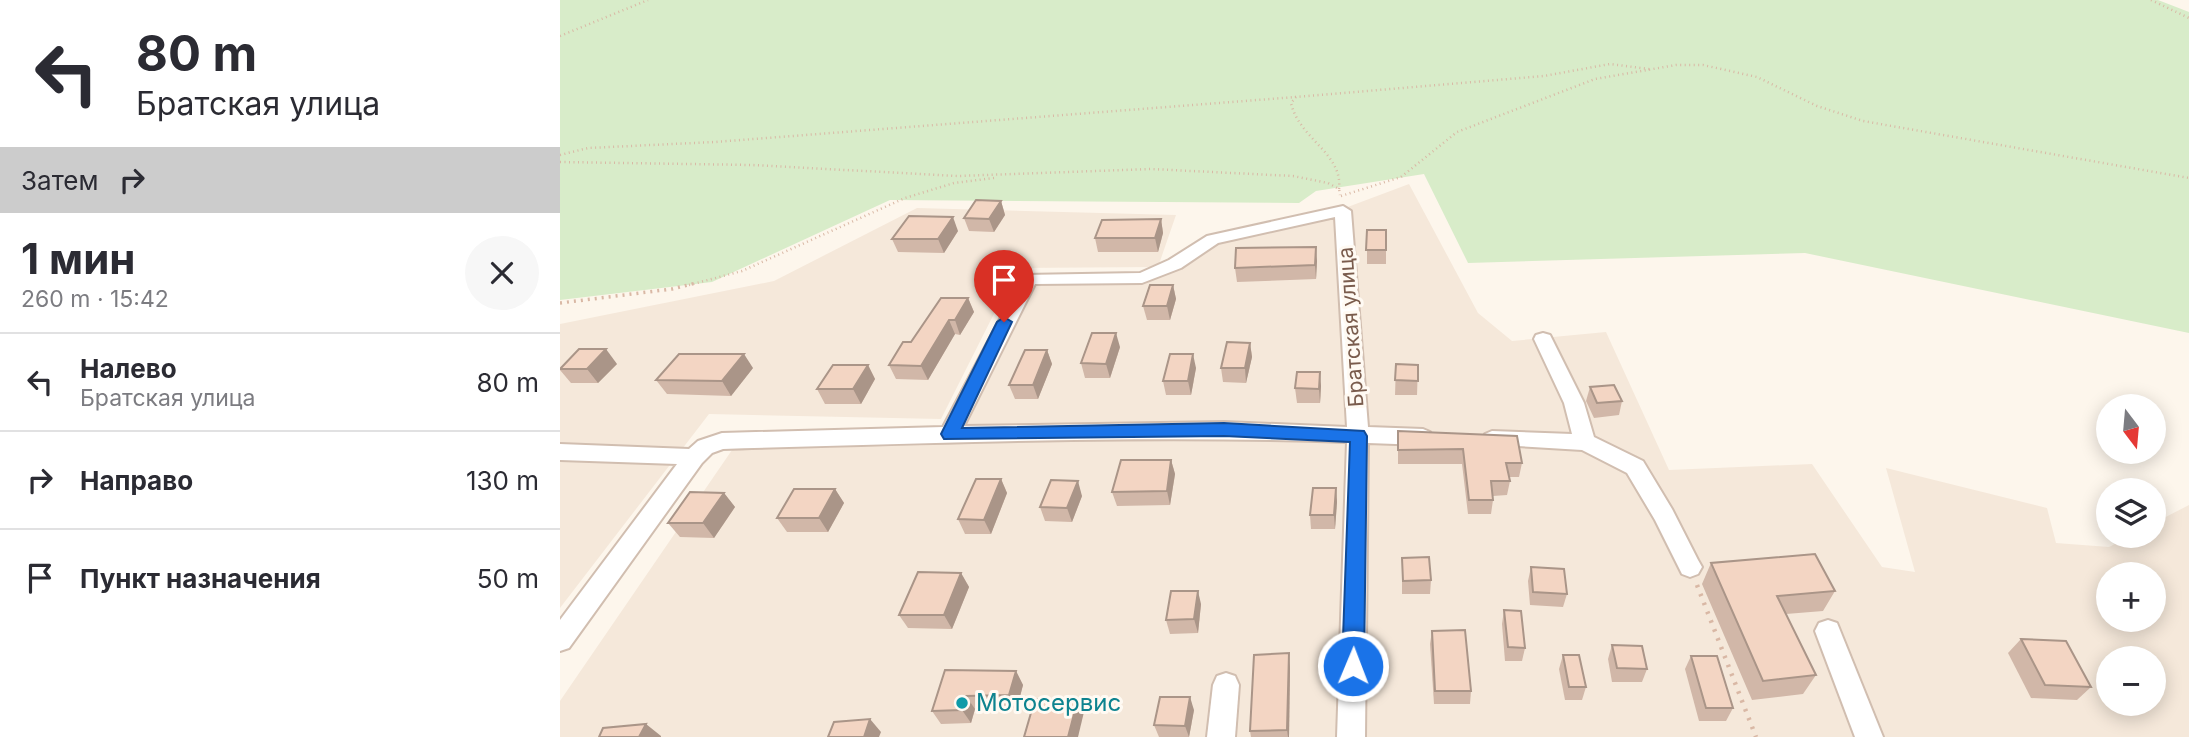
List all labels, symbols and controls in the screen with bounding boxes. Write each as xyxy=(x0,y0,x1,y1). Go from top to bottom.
text: 80 m xyxy=(136,24,257,83)
icon: left xyxy=(21,28,112,119)
text: Братская улица xyxy=(136,84,380,123)
icon: right xyxy=(113,161,151,199)
text: Затем xyxy=(21,165,99,196)
text: 1 мин xyxy=(21,233,135,284)
button: close xyxy=(465,236,539,310)
street label: Братская улица xyxy=(1332,246,1369,408)
pin xyxy=(974,250,1034,322)
icon: arrive xyxy=(985,261,1023,299)
text: 260 m · 15:42 xyxy=(21,285,169,313)
text: Налево xyxy=(80,353,177,384)
icon: left xyxy=(21,363,59,401)
text: 80 m xyxy=(476,367,539,398)
text: Братская улица xyxy=(80,384,256,412)
north arrow xyxy=(2096,394,2166,464)
map controls xyxy=(2096,394,2166,716)
icon: right xyxy=(21,461,59,499)
text: Направо xyxy=(80,465,193,496)
text: 130 m xyxy=(466,465,539,496)
button: layers xyxy=(2096,478,2166,548)
icon: arrive xyxy=(21,559,59,597)
button: + xyxy=(2096,562,2166,632)
text: Пункт назначения xyxy=(80,563,321,594)
text: 50 m xyxy=(477,563,539,594)
position arrow xyxy=(1316,629,1390,703)
button: − xyxy=(2096,646,2166,716)
place label: Мотосервис xyxy=(976,688,1121,717)
marker: Мотосервис xyxy=(954,695,970,711)

